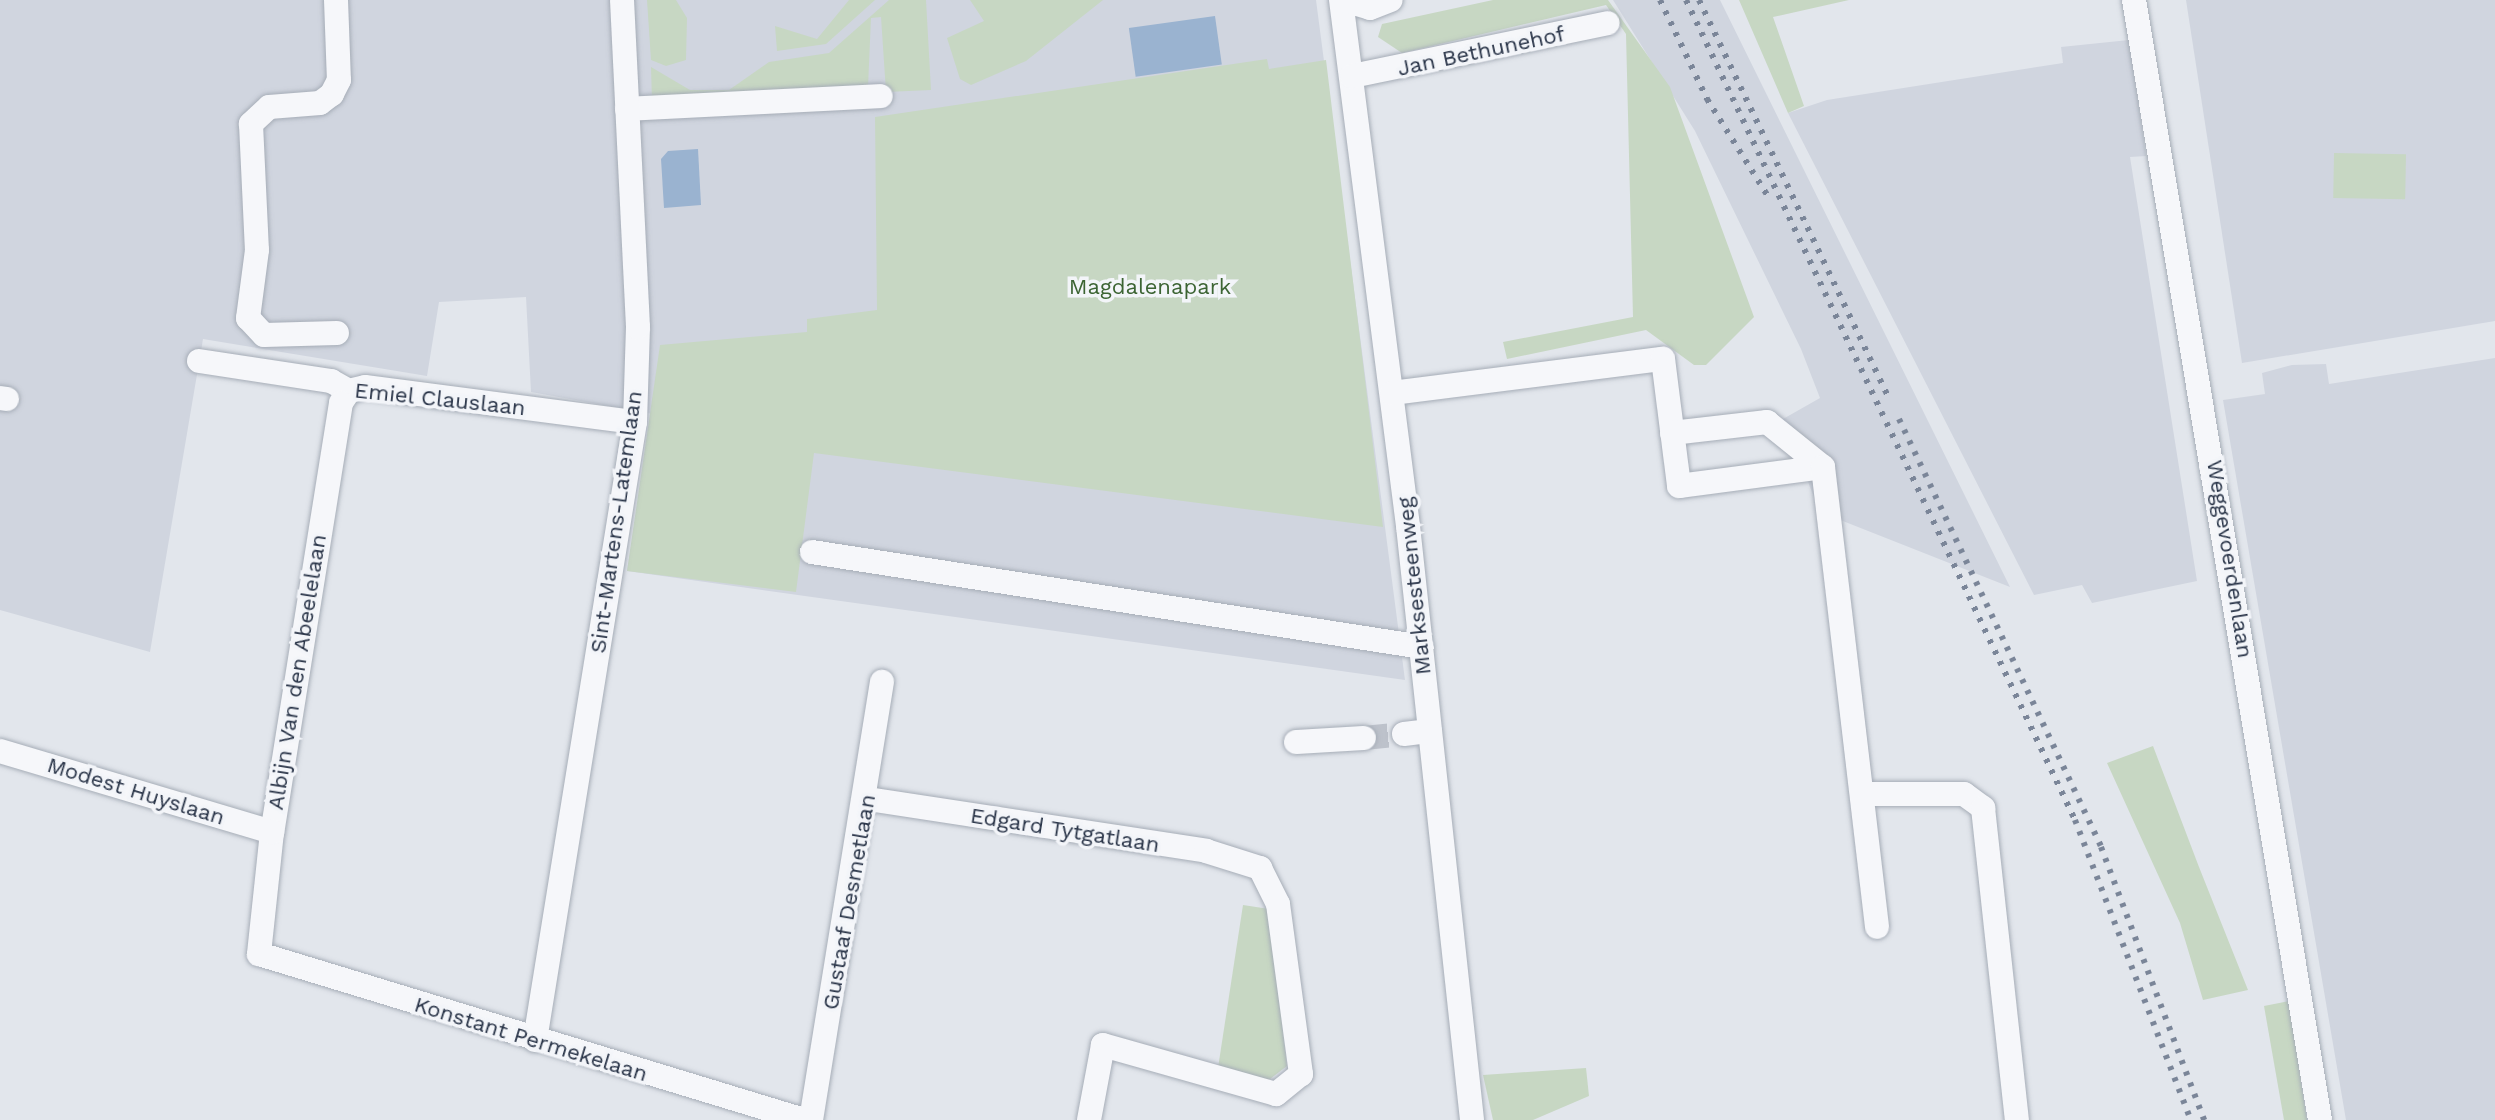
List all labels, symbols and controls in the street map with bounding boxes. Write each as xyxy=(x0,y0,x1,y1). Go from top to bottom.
street label: Jan Bethunehof xyxy=(1395,20,1567,82)
park label: Magdalenapark xyxy=(1069,274,1231,300)
street label: Emiel Clauslaan xyxy=(353,377,527,421)
street label: Sint-Martens-Latemlaan xyxy=(585,389,647,655)
street label: Weggevoerdenlaan xyxy=(2201,458,2259,660)
street label: Marksesteenweg xyxy=(1392,496,1436,676)
street label: Albijn Van den Abeelelaan xyxy=(262,531,332,813)
street label: Modest Huyslaan xyxy=(44,751,228,831)
street label: Gustaaf Desmetlaan xyxy=(817,792,881,1012)
street label: Edgard Tytgatlaan xyxy=(968,802,1162,858)
street label: Konstant Permekelaan xyxy=(411,991,651,1087)

